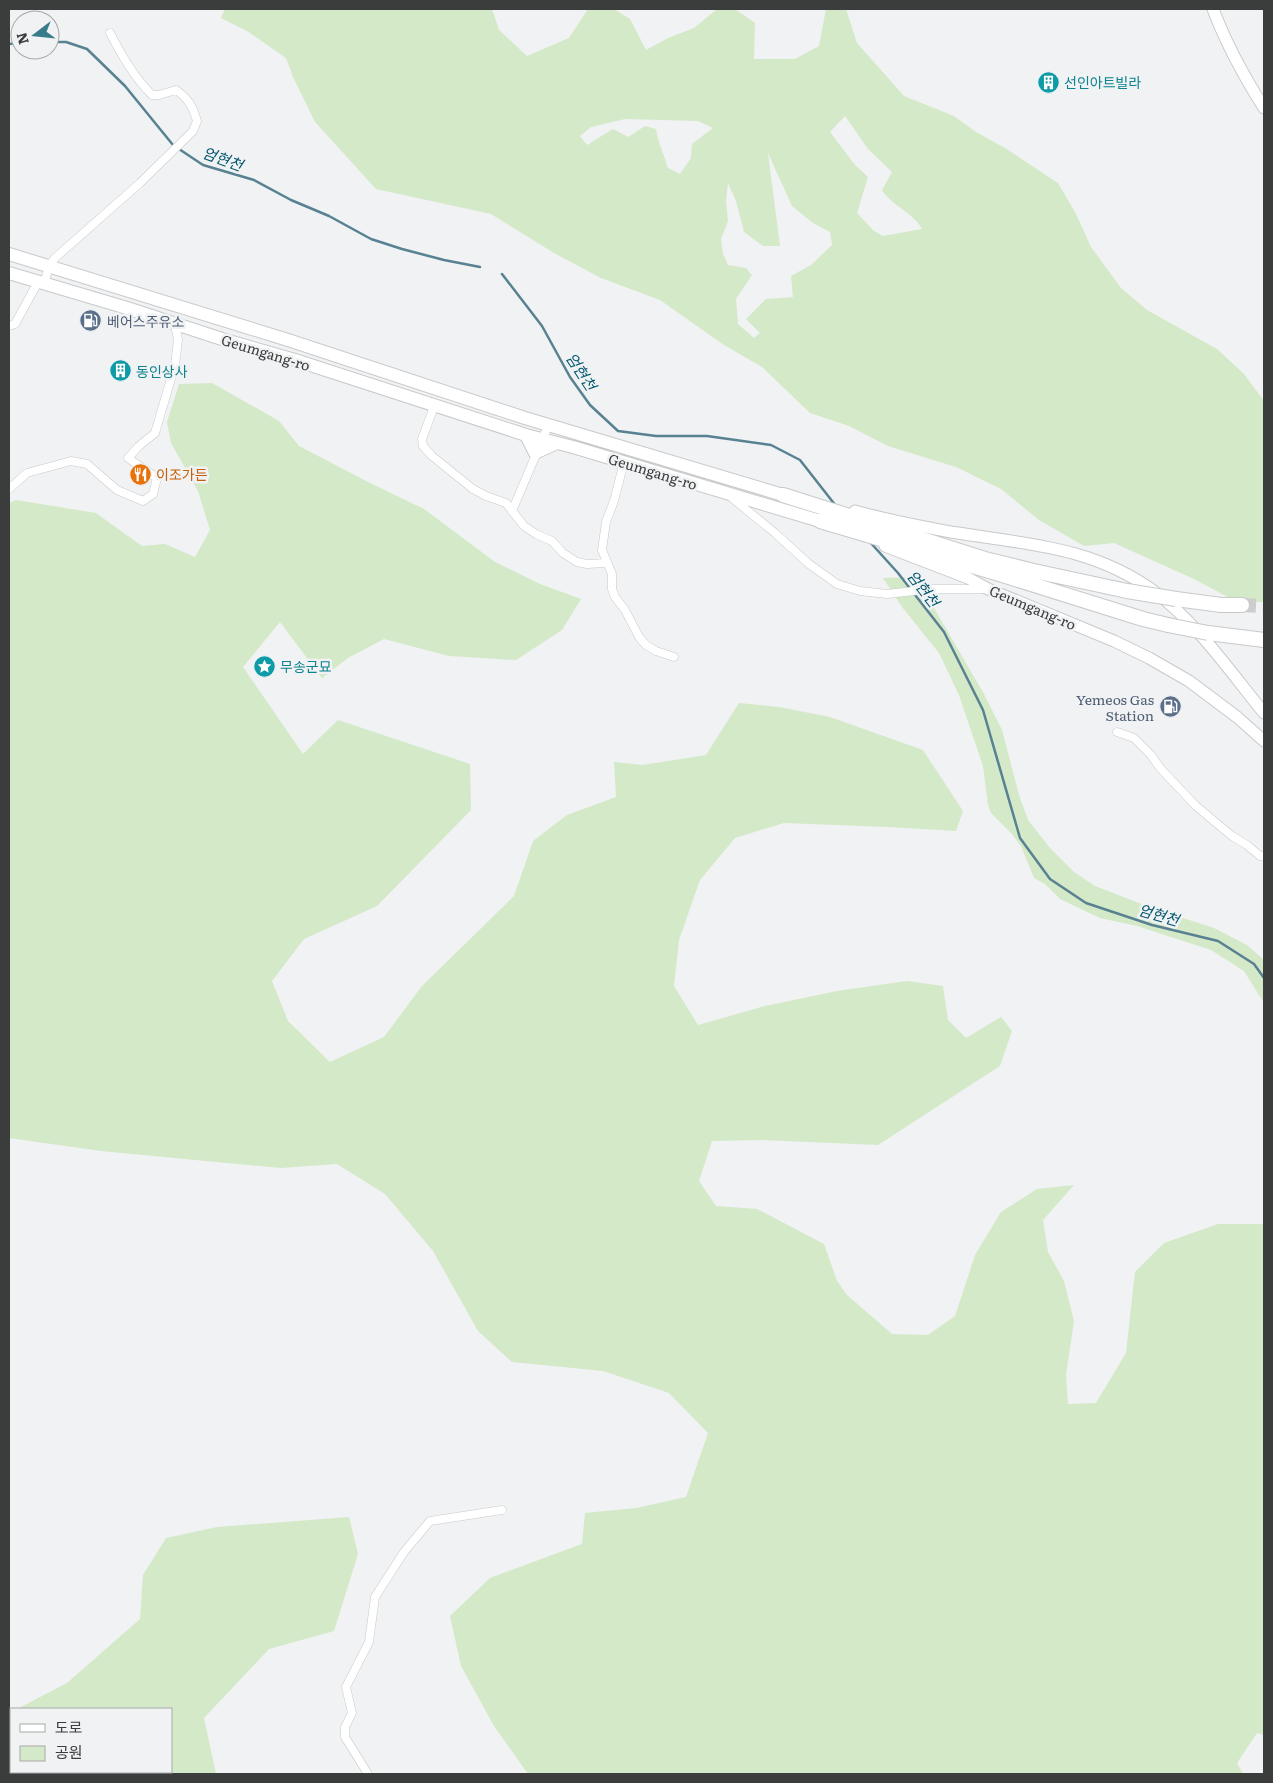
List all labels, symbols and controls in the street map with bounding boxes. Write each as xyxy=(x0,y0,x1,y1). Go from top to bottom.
north arrow xyxy=(10,10,60,60)
text: N xyxy=(10,30,33,47)
building icon: 선인아트빌라 xyxy=(1036,70,1060,94)
place label: 선인아트빌라 xyxy=(1064,72,1141,92)
water label: 엄현천 xyxy=(200,140,248,177)
fuel station icon: 베어스주유소 xyxy=(79,309,103,333)
place label: 베어스주유소 xyxy=(107,311,184,331)
street label: Geumgang-ro xyxy=(219,329,313,375)
water label: 엄현천 xyxy=(561,347,604,396)
building icon: 동인상사 xyxy=(108,359,132,383)
place label: 동인상사 xyxy=(136,361,188,381)
street label: Geumgang-ro xyxy=(606,448,700,494)
restaurant icon: 이조가든 xyxy=(128,462,152,486)
place label: 이조가든 xyxy=(156,464,208,484)
water label: 엄현천 xyxy=(902,565,947,613)
street label: Geumgang-ro xyxy=(987,580,1079,634)
place icon: 무송군묘 xyxy=(252,654,276,678)
place label: 무송군묘 xyxy=(280,656,332,676)
place label: Yemeos Gas Station xyxy=(1076,689,1154,725)
fuel station icon: Yemeos Gas Station xyxy=(1158,695,1182,719)
water label: 엄현천 xyxy=(1136,897,1184,931)
legend xyxy=(10,1708,172,1773)
text: 도로 xyxy=(55,1715,83,1738)
text: 공원 xyxy=(55,1740,83,1763)

